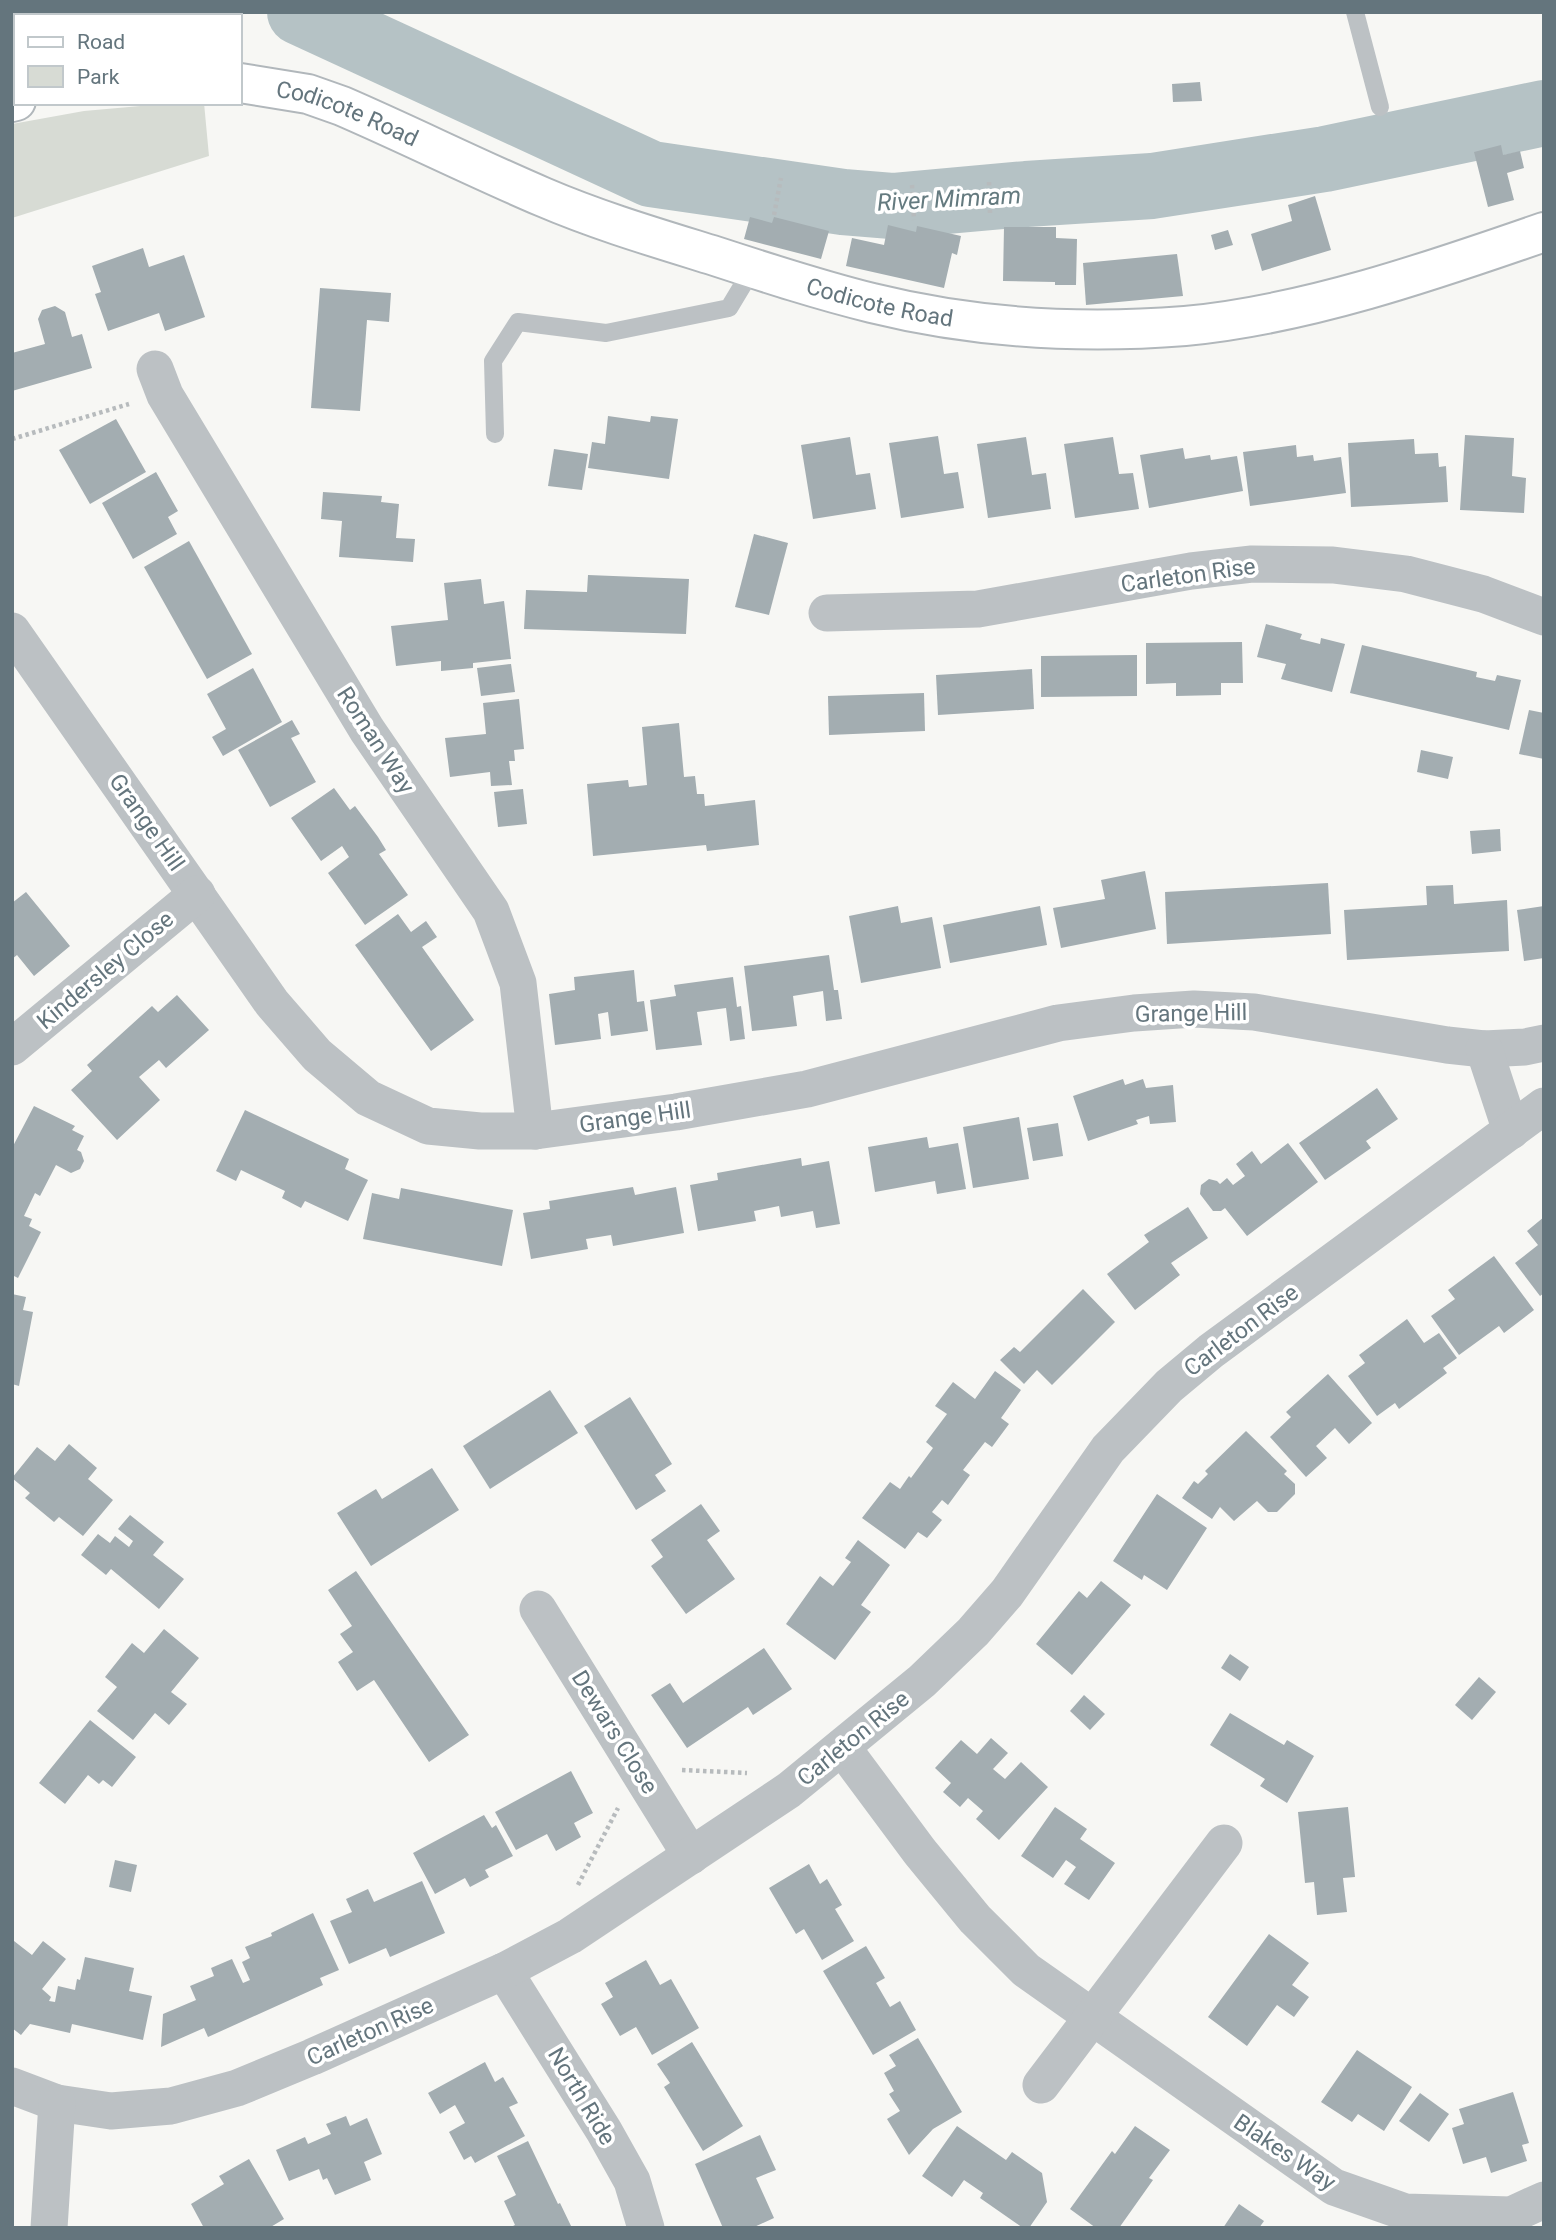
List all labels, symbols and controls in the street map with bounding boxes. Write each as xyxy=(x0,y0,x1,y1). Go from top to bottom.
legend xyxy=(14,14,242,105)
text: Road xyxy=(77,30,125,54)
text: Park xyxy=(77,65,120,89)
street label: Codicote Road xyxy=(274,76,422,152)
water label: River Mimram xyxy=(876,181,1022,217)
street label: Codicote Road xyxy=(803,273,955,333)
street label: Carleton Rise xyxy=(1119,553,1257,598)
street label: Roman Way xyxy=(331,682,420,799)
street label: Grange Hill xyxy=(103,769,190,876)
street label: Kindersley Close xyxy=(32,906,179,1035)
street label: Grange Hill xyxy=(1135,999,1247,1028)
street label: Grange Hill xyxy=(578,1096,693,1139)
street label: Carleton Rise xyxy=(1179,1279,1304,1382)
street label: Dewars Close xyxy=(566,1666,663,1799)
street label: Carleton Rise xyxy=(792,1685,915,1792)
street label: Carleton Rise xyxy=(303,1992,438,2071)
street label: North Ride xyxy=(542,2043,621,2150)
street label: Blakes Way xyxy=(1229,2109,1341,2196)

